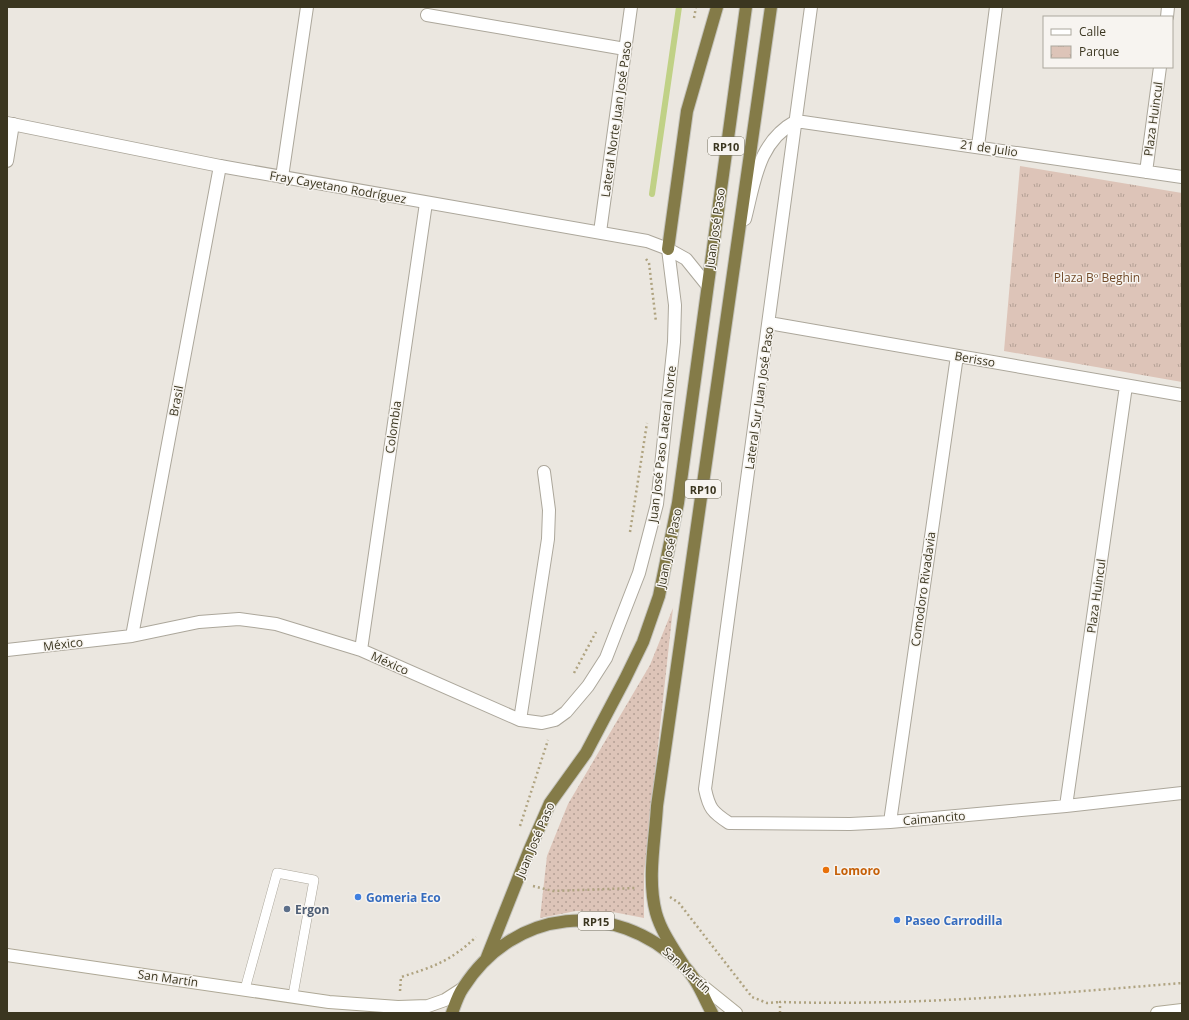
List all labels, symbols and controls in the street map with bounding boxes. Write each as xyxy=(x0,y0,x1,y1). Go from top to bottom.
legend xyxy=(1043,16,1173,68)
text: Calle xyxy=(1079,23,1106,40)
street label: Lateral Norte Juan José Paso xyxy=(597,40,635,198)
text: Parque xyxy=(1079,43,1119,60)
street label: Plaza Huincul xyxy=(1139,81,1167,157)
street label: 21 de Julio xyxy=(959,136,1019,160)
road number: RP10 xyxy=(708,137,744,155)
street label: Fray Cayetano Rodríguez xyxy=(268,167,408,207)
street label: Juan José Paso xyxy=(701,187,729,270)
park label: Plaza Bº Beghin xyxy=(1054,269,1140,286)
street label: Lateral Sur Juan José Paso xyxy=(741,325,777,471)
street label: Berisso xyxy=(953,347,997,371)
street label: Juan José Paso Lateral Norte xyxy=(644,365,680,524)
street label: Brasil xyxy=(165,384,187,418)
street label: Colombia xyxy=(381,399,405,455)
road number: RP10 xyxy=(685,480,721,498)
street label: Juan José Paso xyxy=(652,507,686,590)
street label: Comodoro Rivadavia xyxy=(907,531,939,647)
street label: Plaza Huincul xyxy=(1082,558,1110,634)
street label: México xyxy=(42,633,84,655)
street label: México xyxy=(368,647,412,679)
street label: Juan José Paso xyxy=(511,800,559,881)
street label: Caimancito xyxy=(902,807,966,829)
place label: Lomoro xyxy=(834,862,880,879)
marker: Lomoro xyxy=(821,865,831,875)
place label: Gomeria Eco xyxy=(366,889,441,906)
marker: Gomeria Eco xyxy=(353,892,363,902)
place label: Ergon xyxy=(295,901,329,918)
marker: Ergon xyxy=(282,904,292,914)
road number: RP15 xyxy=(578,912,614,930)
place label: Paseo Carrodilla xyxy=(905,912,1002,929)
marker: Paseo Carrodilla xyxy=(892,915,902,925)
street label: San Martín xyxy=(659,943,715,997)
street label: San Martín xyxy=(137,965,199,991)

